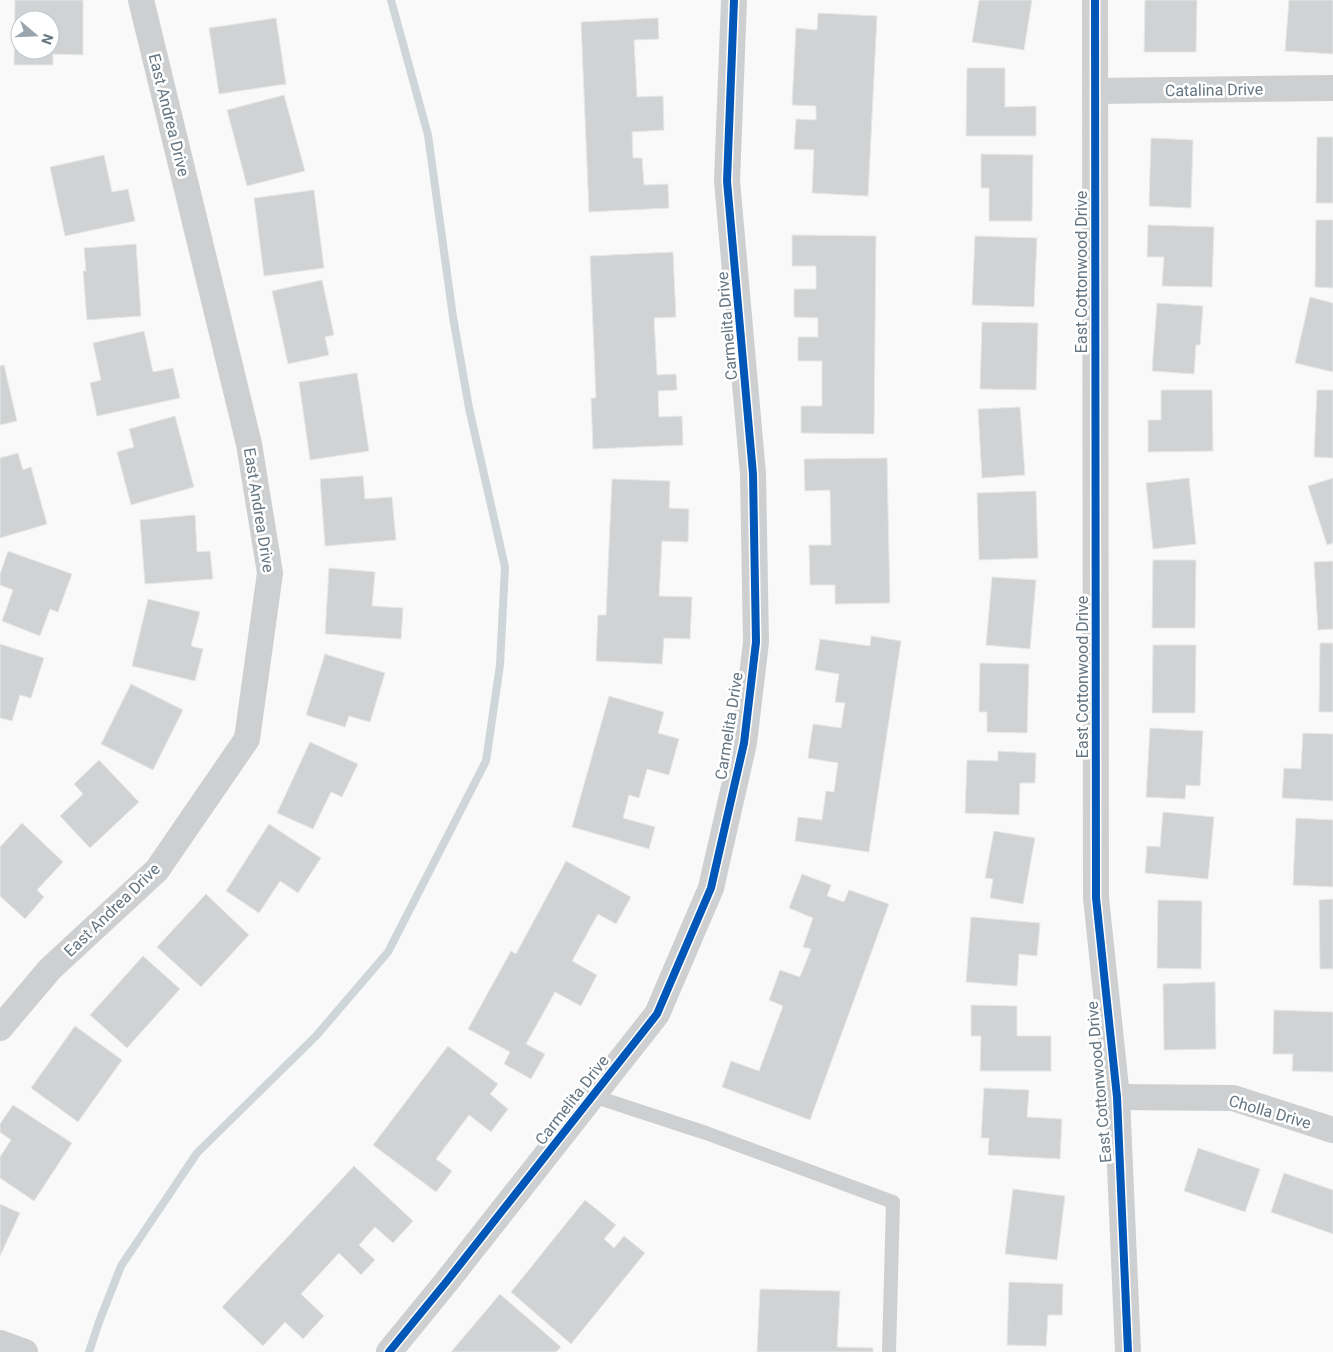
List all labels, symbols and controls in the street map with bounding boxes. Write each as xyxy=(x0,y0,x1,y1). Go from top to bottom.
north arrow xyxy=(10,10,60,60)
text: N xyxy=(38,32,56,47)
street label: East Andrea Drive xyxy=(145,52,193,178)
street label: Catalina Drive xyxy=(1165,80,1263,100)
street label: East Cottonwood Drive xyxy=(1072,191,1091,353)
street label: Carmelita Drive xyxy=(713,271,741,381)
street label: East Andrea Drive xyxy=(240,446,278,574)
street label: East Cottonwood Drive xyxy=(1073,596,1092,758)
street label: Carmelita Drive xyxy=(711,671,747,781)
street label: East Andrea Drive xyxy=(60,859,164,961)
street label: East Cottonwood Drive xyxy=(1082,1000,1116,1164)
street label: Carmelita Drive xyxy=(531,1051,613,1149)
street label: Cholla Drive xyxy=(1227,1091,1313,1133)

